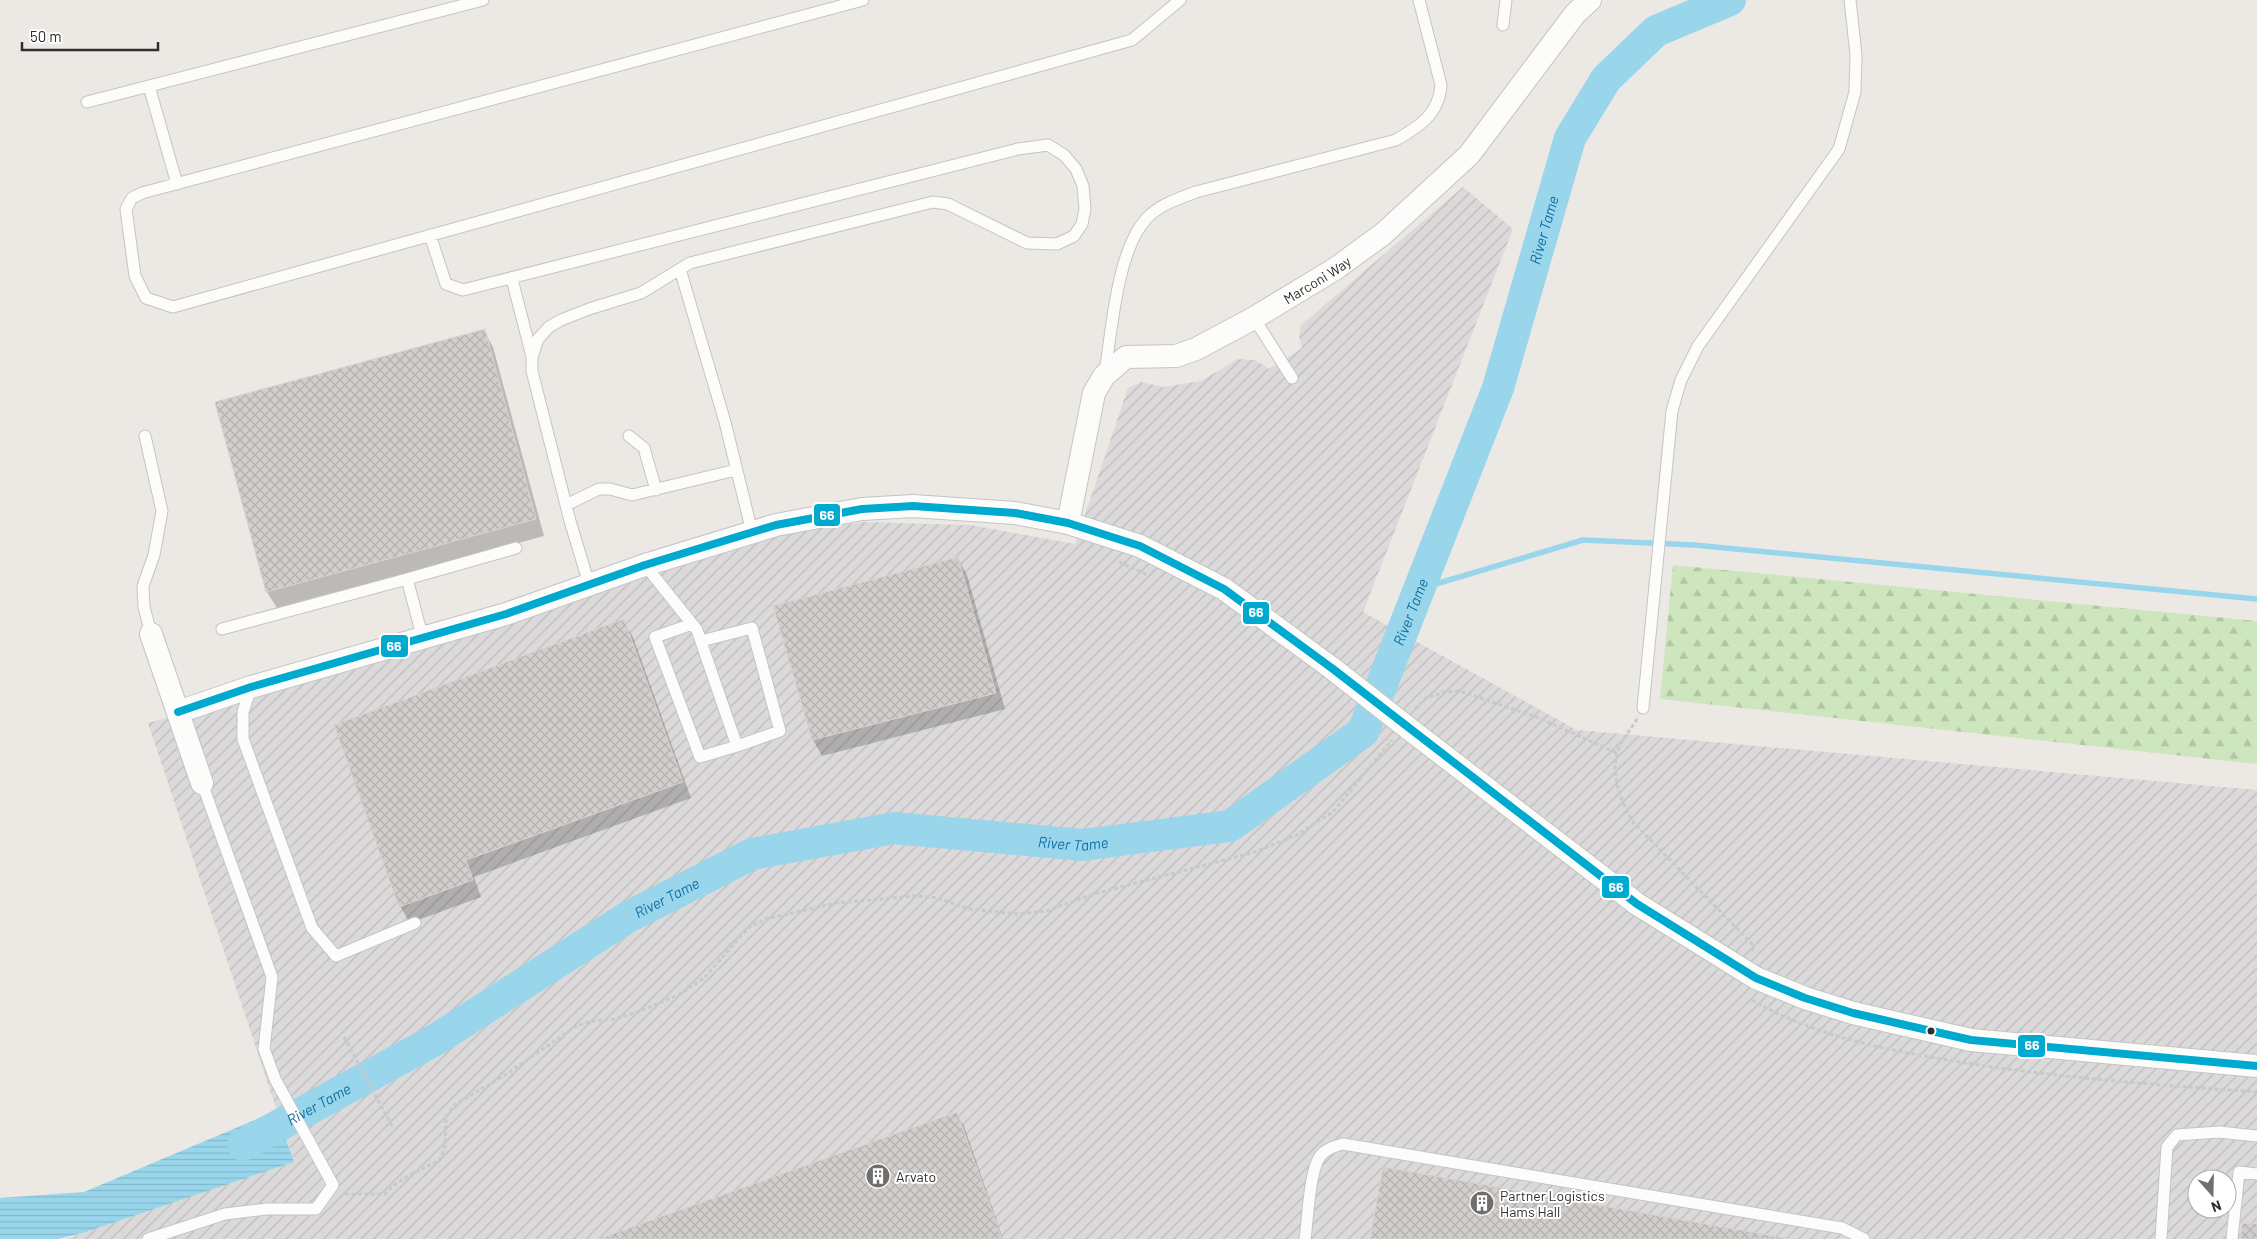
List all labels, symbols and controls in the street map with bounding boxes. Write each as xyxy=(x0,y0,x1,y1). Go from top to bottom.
scale bar xyxy=(22,20,159,52)
text: 50 m xyxy=(30,27,62,45)
water label: River Tame xyxy=(1525,193,1562,266)
street label: Marconi Way xyxy=(1280,252,1354,307)
line badge: 66 xyxy=(813,503,841,527)
text: 66 xyxy=(819,506,835,523)
water label: River Tame xyxy=(1389,576,1431,648)
line badge: 66 xyxy=(1242,601,1270,625)
text: 66 xyxy=(1248,603,1264,620)
line badge: 66 xyxy=(380,634,409,658)
text: 66 xyxy=(386,637,402,654)
water label: River Tame xyxy=(1037,832,1109,854)
water label: River Tame xyxy=(631,873,702,921)
line badge: 66 xyxy=(1601,875,1630,899)
text: 66 xyxy=(1608,878,1624,895)
unlabelled marker xyxy=(1926,1026,1936,1036)
line badge: 66 xyxy=(2017,1034,2046,1058)
text: 66 xyxy=(2024,1036,2040,1053)
water label: River Tame xyxy=(283,1079,354,1129)
building icon: Arvato xyxy=(865,1163,891,1189)
place label: Arvato xyxy=(896,1168,936,1185)
north arrow xyxy=(2187,1169,2237,1219)
place label: Partner Logistics Hams Hall xyxy=(1500,1187,1605,1220)
building icon: Partner Logistics Hams Hall xyxy=(1469,1190,1495,1216)
text: N xyxy=(2209,1197,2224,1216)

